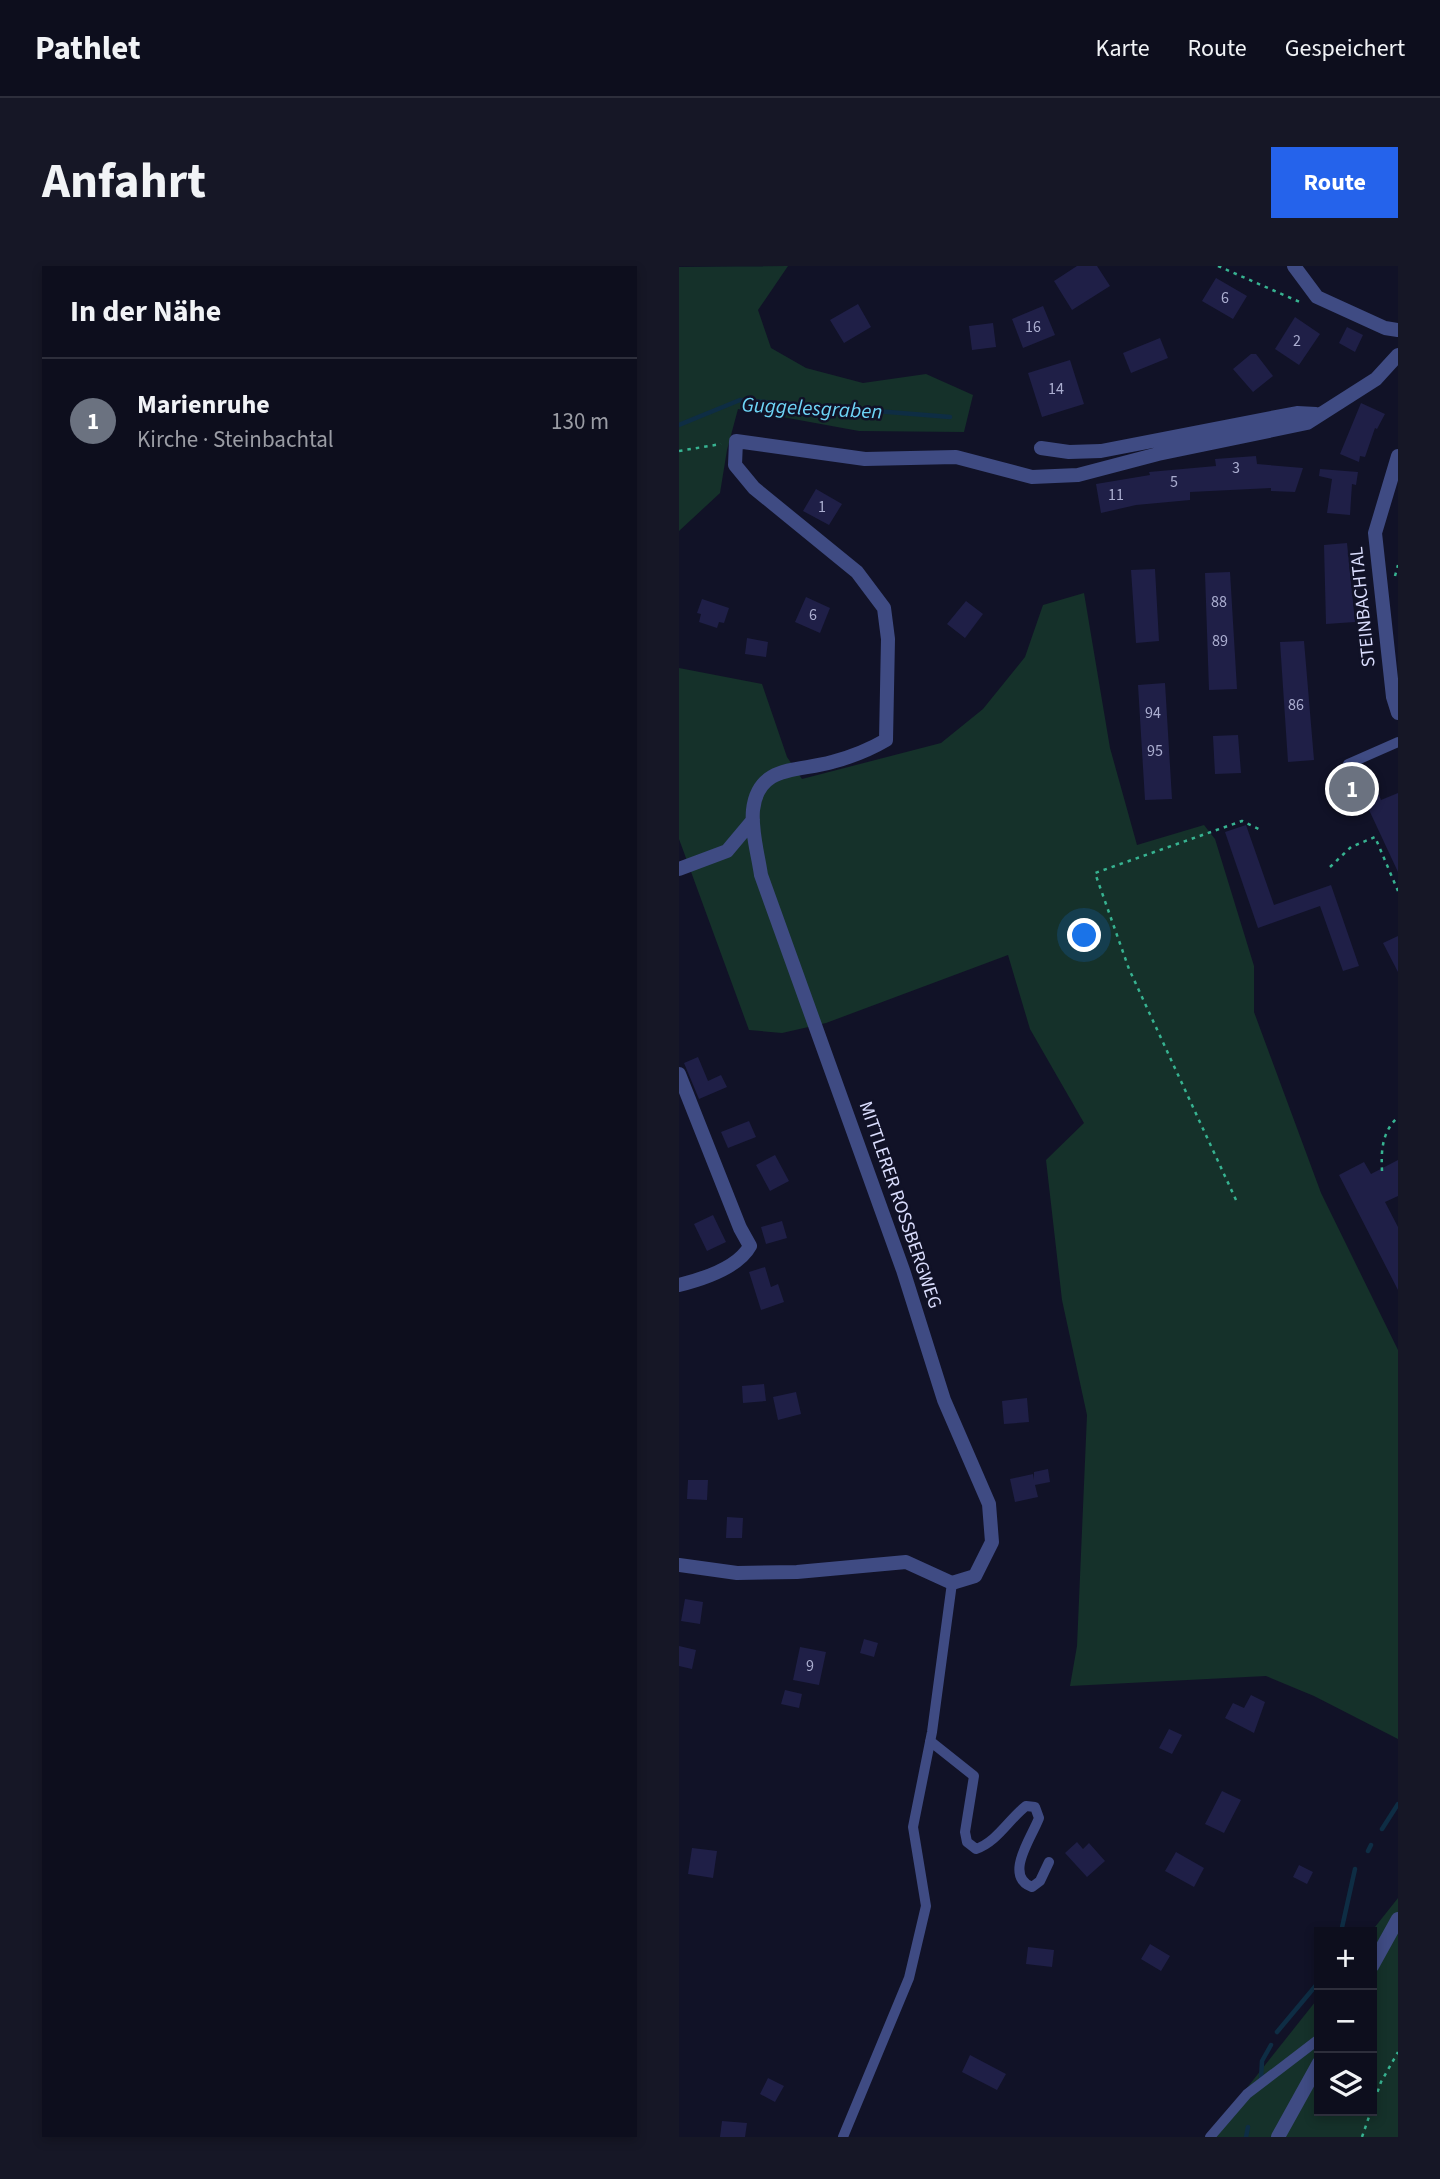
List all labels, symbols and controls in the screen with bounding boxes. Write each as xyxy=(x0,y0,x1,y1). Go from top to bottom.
text: Pathlet xyxy=(35,25,141,72)
text: Karte xyxy=(1096,31,1150,66)
text: Route xyxy=(1188,31,1247,66)
text: Gespeichert xyxy=(1285,31,1405,66)
text: Anfahrt xyxy=(42,147,206,217)
button: Route xyxy=(1271,147,1398,218)
house number: 6 xyxy=(1221,287,1229,309)
text: In der Nähe xyxy=(70,290,221,333)
house number: 16 xyxy=(1025,316,1041,338)
house number: 2 xyxy=(1293,330,1301,352)
house number: 14 xyxy=(1048,378,1064,400)
text: Marienruhe xyxy=(137,386,270,423)
water label: Guggelesgraben xyxy=(741,389,883,427)
text: 1 xyxy=(87,405,99,438)
text: 130 m xyxy=(551,405,609,438)
text: Kirche · Steinbachtal xyxy=(137,423,334,456)
house number: 3 xyxy=(1232,457,1240,479)
house number: 5 xyxy=(1170,471,1178,493)
house number: 11 xyxy=(1108,484,1124,506)
house number: 1 xyxy=(818,496,826,518)
street label: STEINBACHTAL xyxy=(1343,546,1383,668)
house number: 88 xyxy=(1211,591,1227,613)
house number: 6 xyxy=(809,604,817,626)
house number: 89 xyxy=(1212,630,1228,652)
house number: 86 xyxy=(1288,694,1304,716)
house number: 94 xyxy=(1145,702,1161,724)
house number: 95 xyxy=(1147,740,1163,762)
pin: 1 xyxy=(1329,763,1375,815)
your location xyxy=(1067,918,1101,952)
street label: MITTLERER ROSSBERGWEG xyxy=(852,1098,948,1312)
house number: 9 xyxy=(806,1655,814,1677)
map controls xyxy=(1314,1927,1377,2116)
button: + xyxy=(1314,1927,1377,1990)
button: − xyxy=(1314,1990,1377,2053)
button: layers xyxy=(1314,2053,1377,2116)

